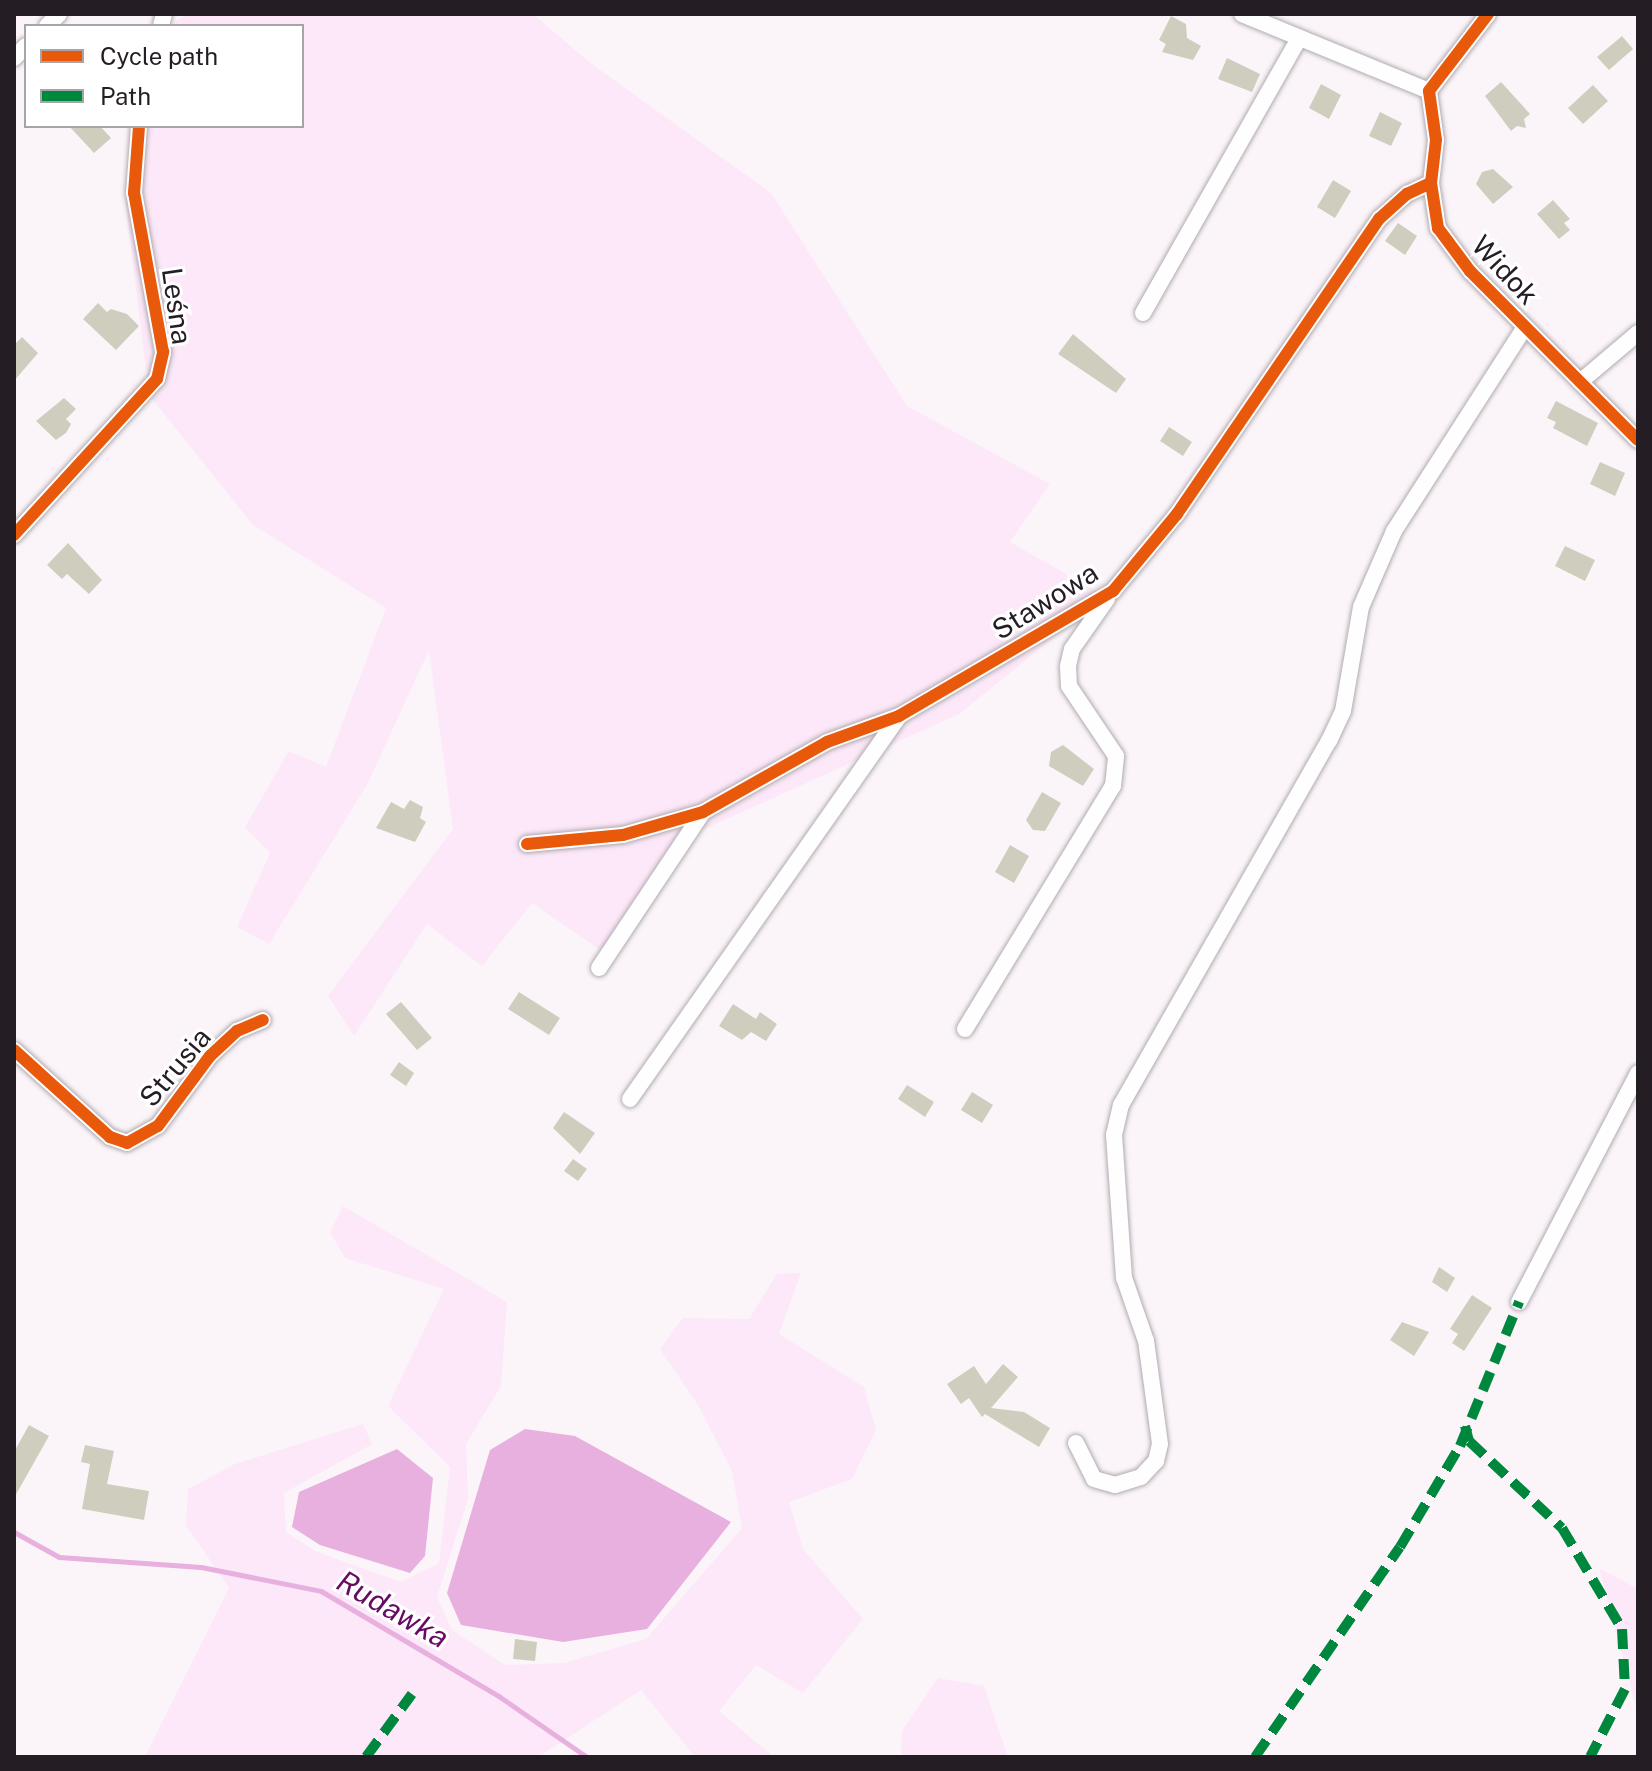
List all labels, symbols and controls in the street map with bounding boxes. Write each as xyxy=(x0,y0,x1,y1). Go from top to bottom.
legend xyxy=(24,24,304,128)
text: Cycle path xyxy=(100,42,218,70)
text: Path xyxy=(100,82,151,110)
street label: Widok xyxy=(1465,229,1545,311)
street label: Leśna xyxy=(155,265,199,347)
street label: Stawowa xyxy=(986,555,1104,647)
street label: Strusia xyxy=(132,1021,218,1113)
water label: Rudawka xyxy=(331,1563,455,1655)

